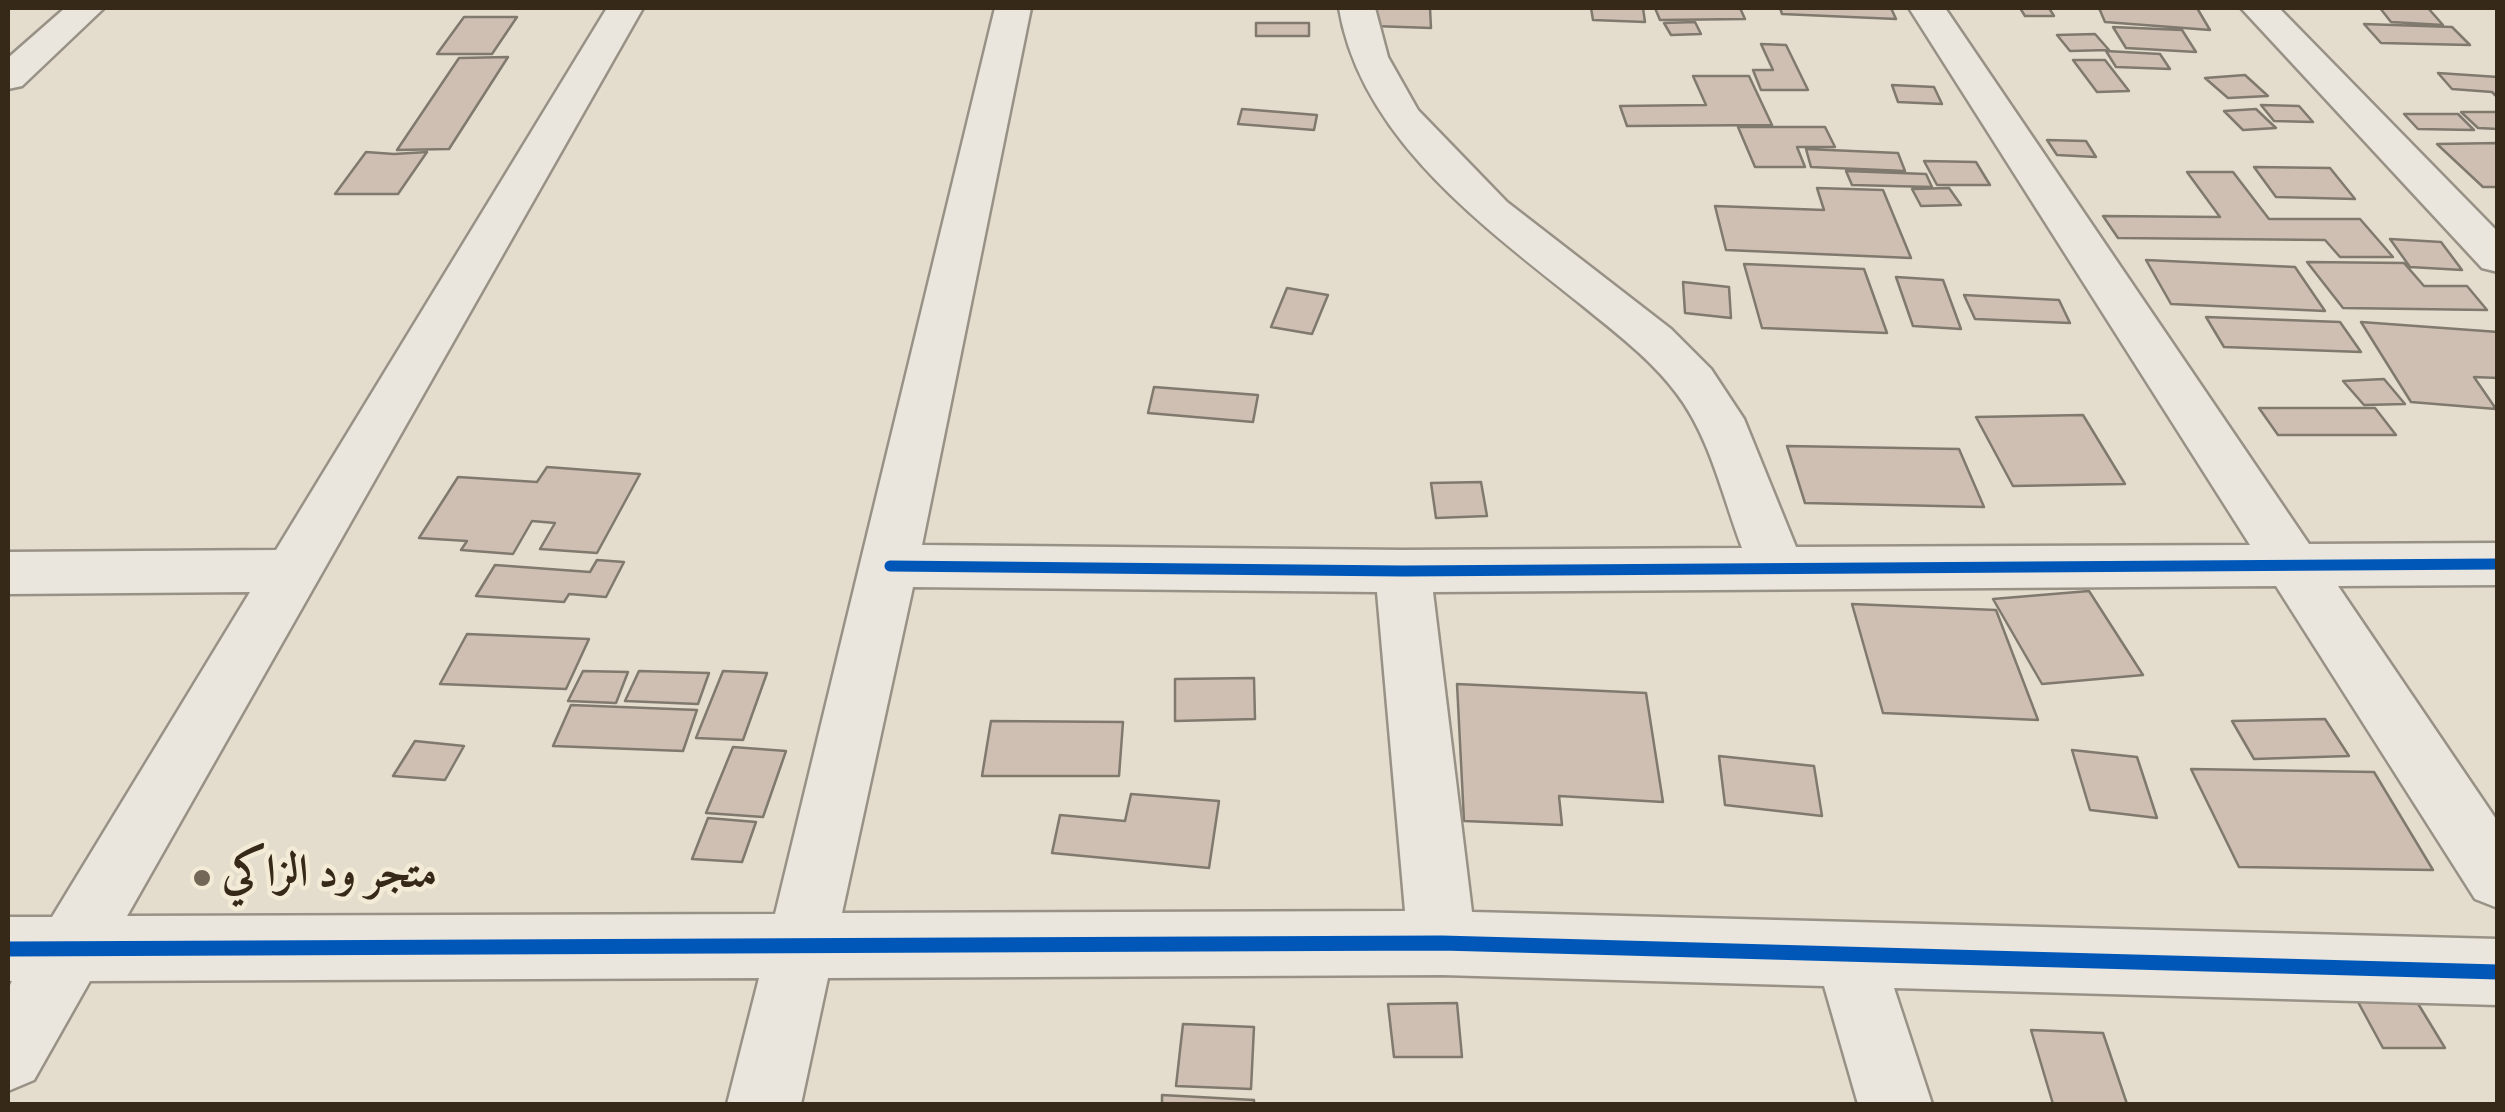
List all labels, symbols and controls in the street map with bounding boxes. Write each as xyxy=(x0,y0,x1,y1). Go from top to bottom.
place label: متجر ود الزاكي xyxy=(222,851,437,905)
marker: متجر ود الزاكي xyxy=(191,867,213,889)

